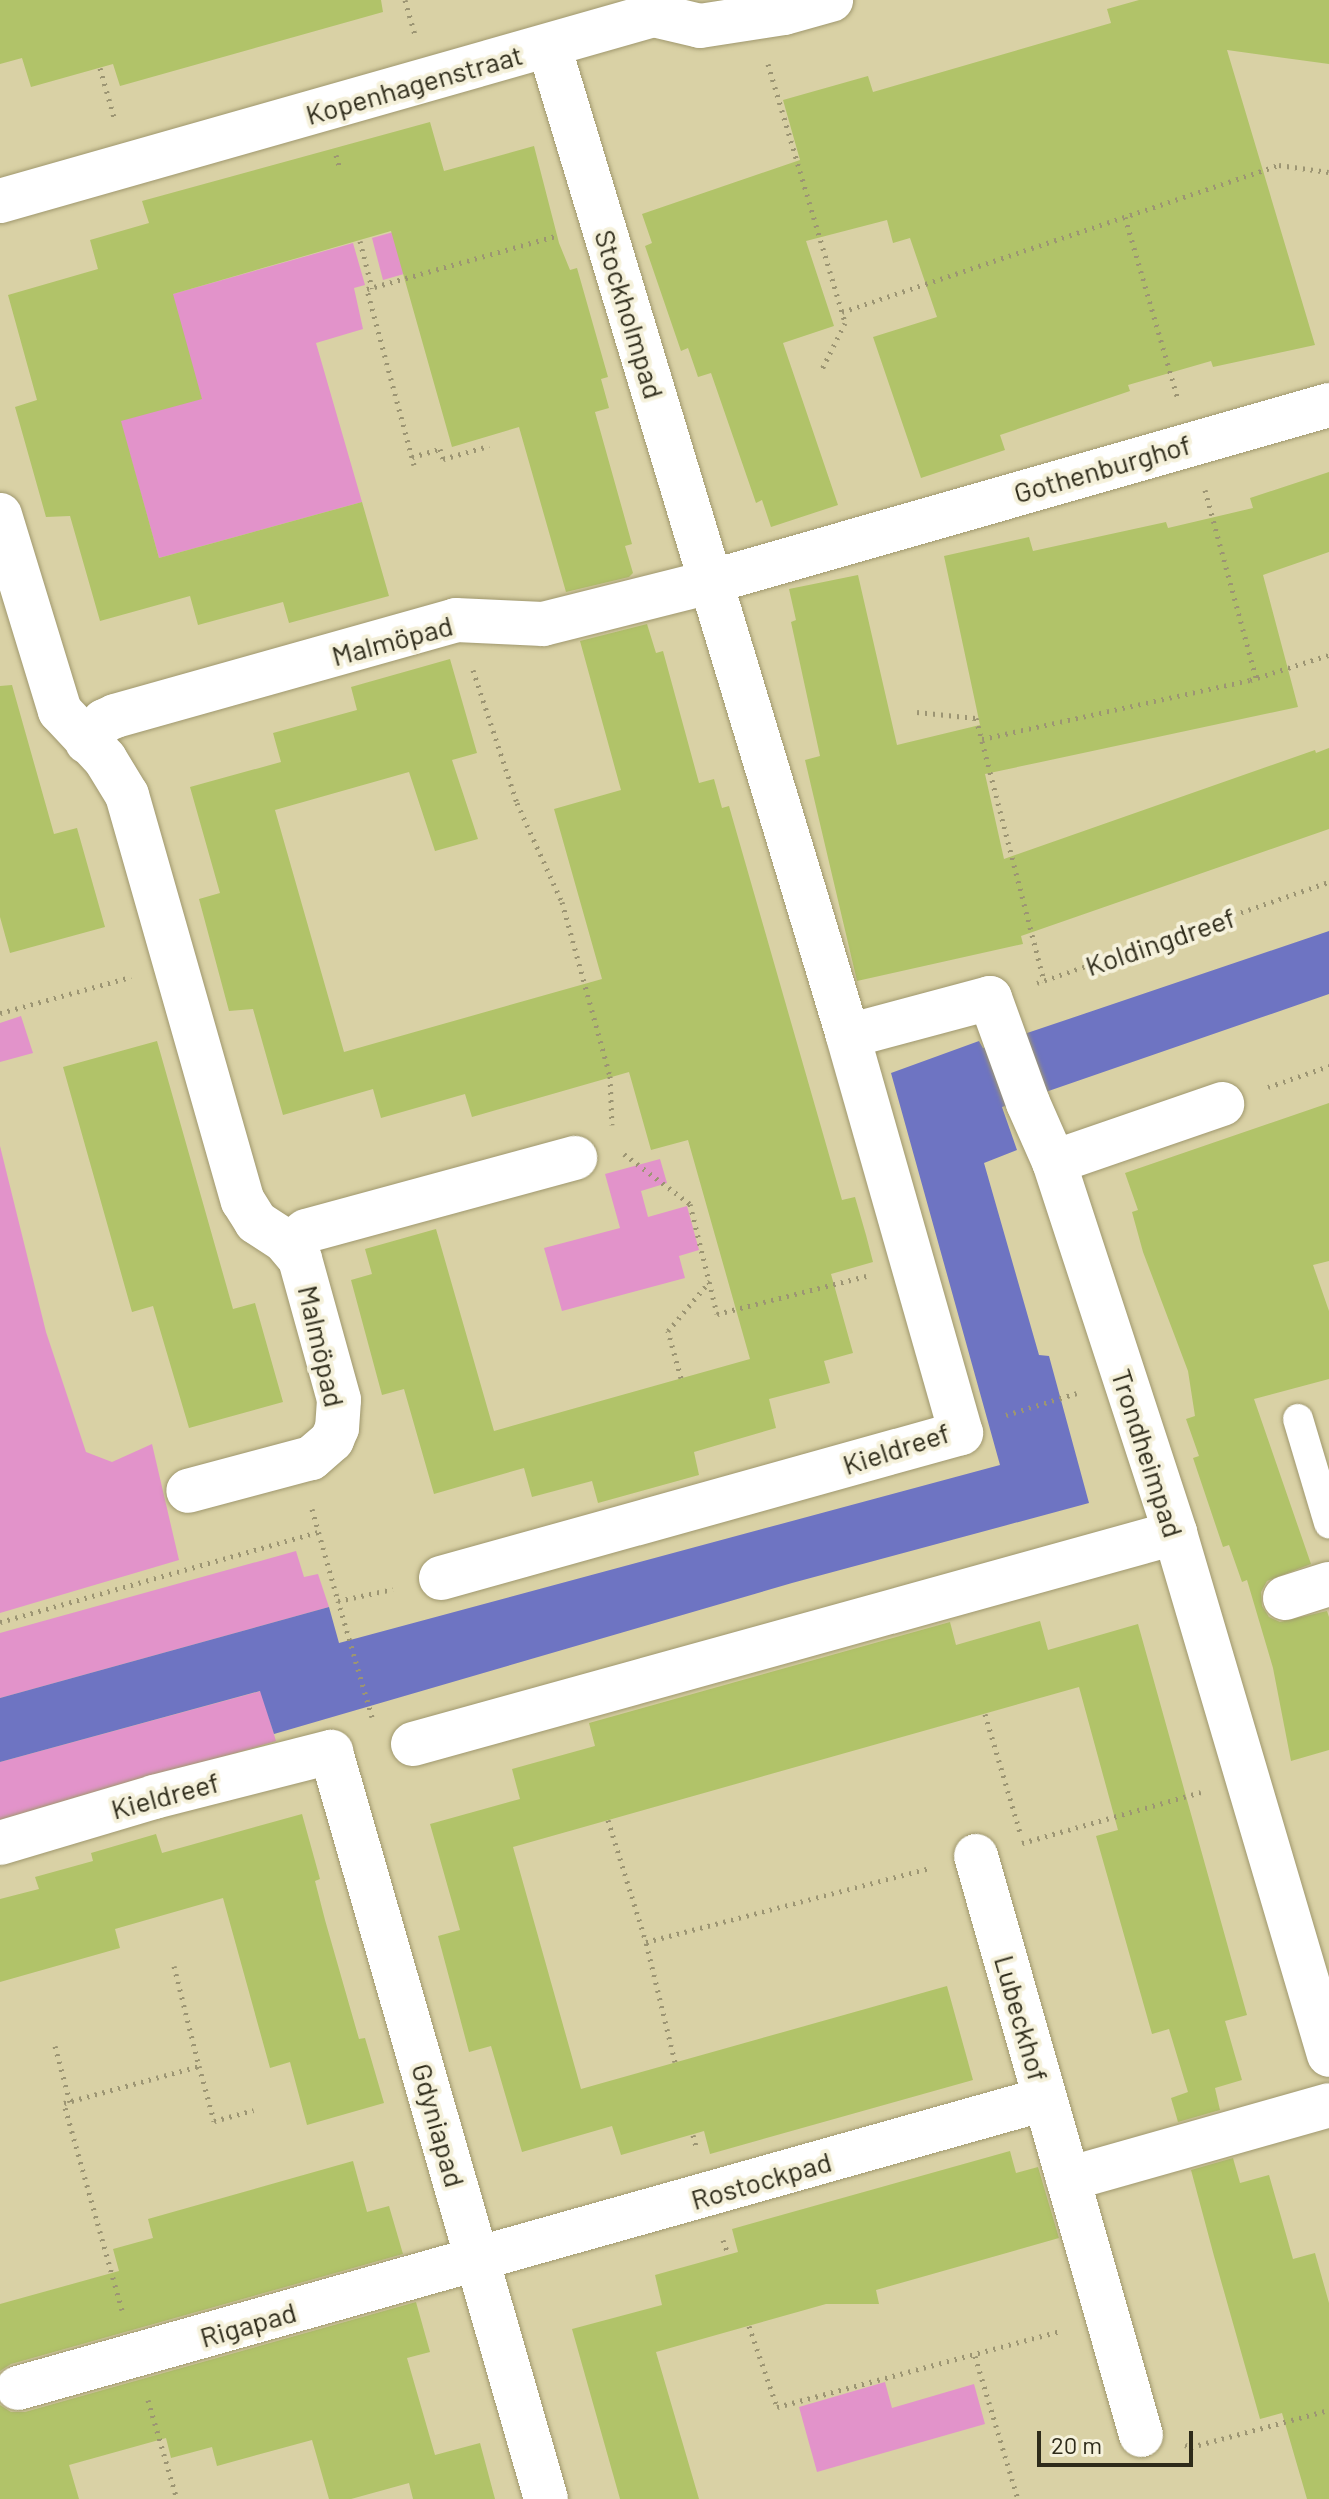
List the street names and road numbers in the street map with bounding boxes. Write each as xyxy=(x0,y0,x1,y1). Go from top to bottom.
street label: Kopenhagenstraat xyxy=(302,37,526,131)
street label: Stockholmpad xyxy=(588,226,672,402)
street label: Gothenburghof xyxy=(1010,427,1194,509)
street label: Malmöpad xyxy=(328,608,456,672)
street label: Koldingdreef xyxy=(1081,900,1239,982)
street label: Malmöpad xyxy=(292,1282,352,1410)
street label: Trondheimpad xyxy=(1105,1365,1191,1541)
street label: Kieldreef xyxy=(838,1415,954,1481)
street label: Kieldreef xyxy=(107,1764,223,1826)
street label: Lubeckhof xyxy=(988,1951,1056,2085)
street label: Gdyniapad xyxy=(405,2059,473,2191)
street label: Rostockpad xyxy=(687,2144,835,2216)
street label: Rigapad xyxy=(196,2294,300,2354)

